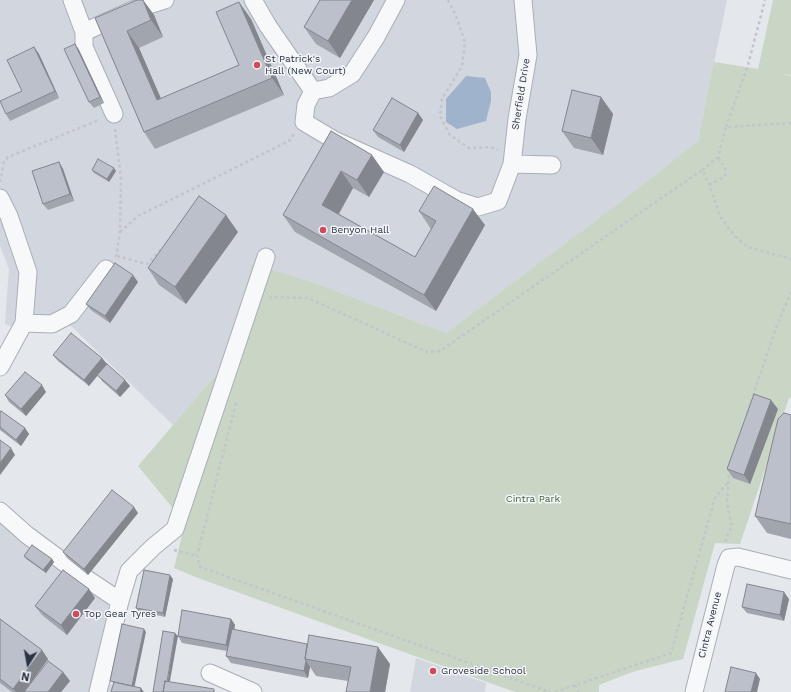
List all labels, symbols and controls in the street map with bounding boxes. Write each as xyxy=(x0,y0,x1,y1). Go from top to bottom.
place label: St Patrick's Hall (New Court) xyxy=(265,53,346,76)
street label: Sherfield Drive xyxy=(509,57,533,131)
marker: St Patrick's Hall (New Court) xyxy=(252,60,262,70)
place label: Benyon Hall xyxy=(331,224,389,236)
marker: Benyon Hall xyxy=(318,225,328,235)
park label: Cintra Park xyxy=(506,493,560,505)
street label: Cintra Avenue xyxy=(696,590,724,660)
place label: Top Gear Tyres xyxy=(84,608,156,620)
marker: Top Gear Tyres xyxy=(71,609,81,619)
north arrow xyxy=(8,644,48,684)
place label: Groveside School xyxy=(441,665,526,677)
marker: Groveside School xyxy=(428,666,438,676)
text: N xyxy=(20,669,31,683)

